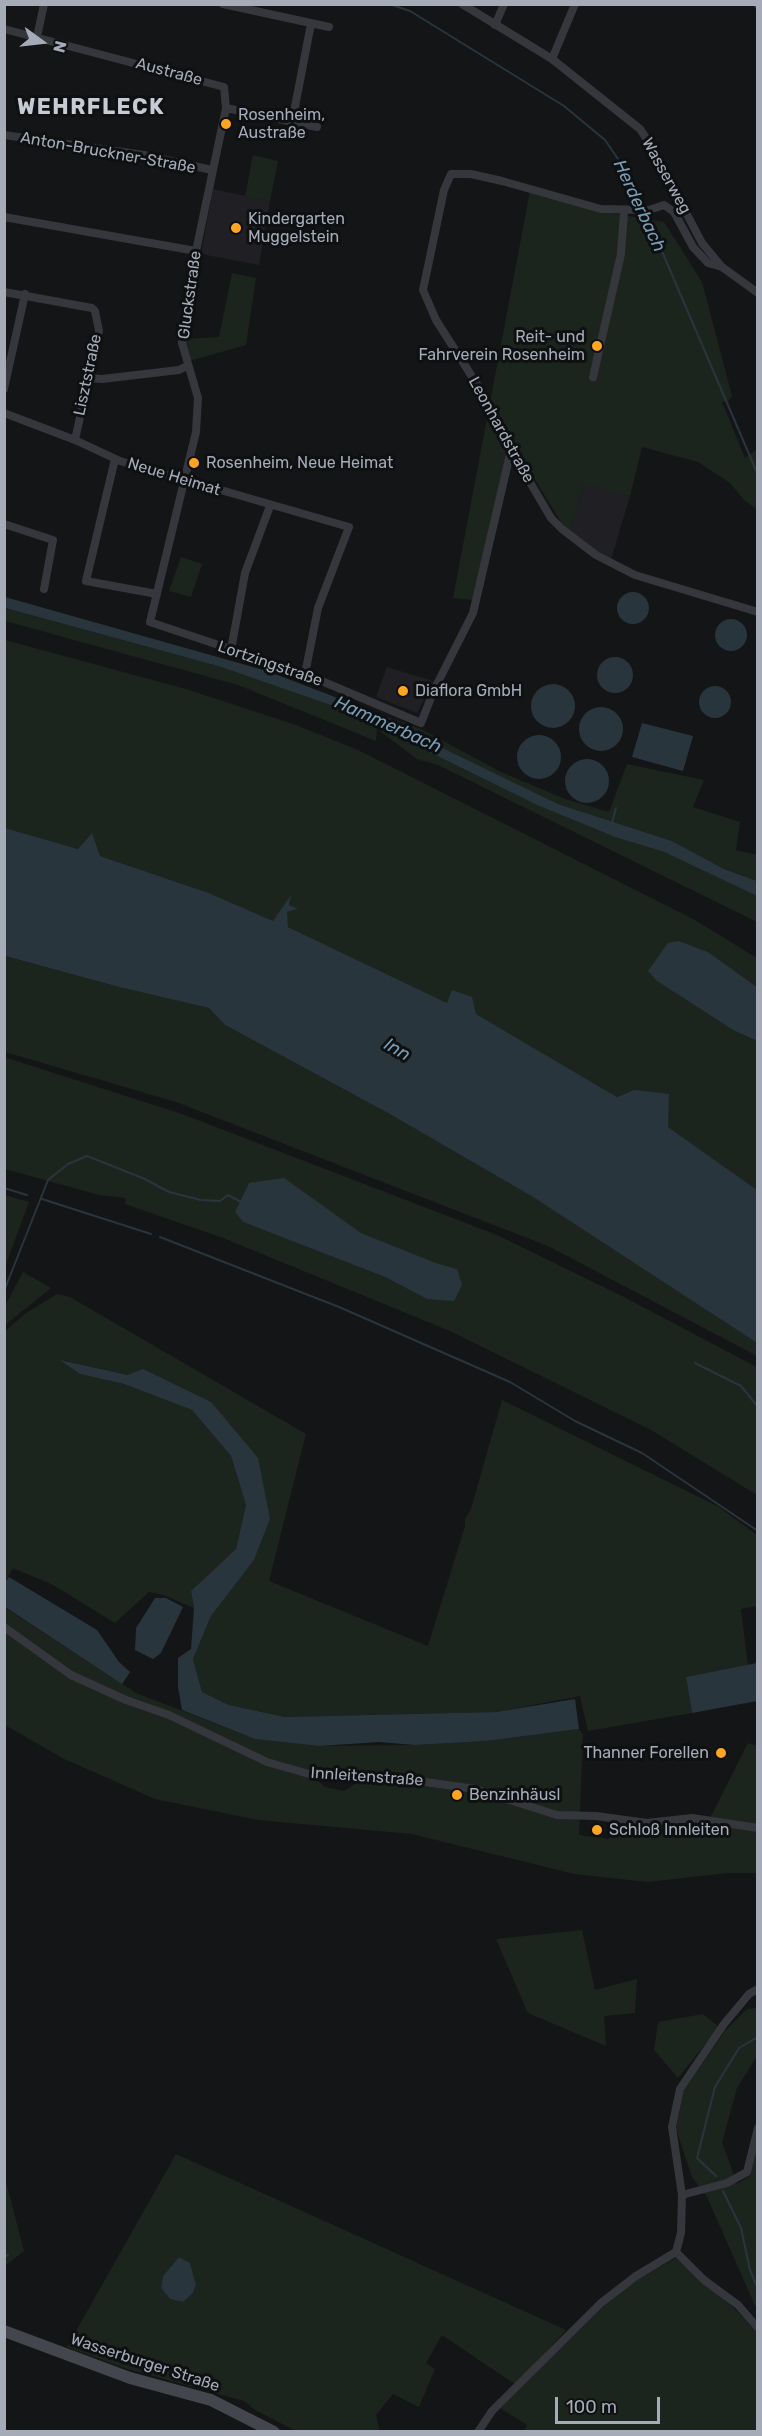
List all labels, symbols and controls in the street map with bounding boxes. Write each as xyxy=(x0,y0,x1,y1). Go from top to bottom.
north arrow xyxy=(12,12,72,72)
text: N xyxy=(49,39,71,55)
street label: Austraße xyxy=(134,54,204,90)
district label: WEHRFLECK xyxy=(17,95,165,121)
place label: Rosenheim, Austraße xyxy=(238,105,325,143)
marker: Rosenheim, Austraße xyxy=(219,117,233,131)
street label: Anton-Bruckner-Straße xyxy=(19,128,197,178)
street label: Wasserweg xyxy=(637,135,695,217)
water label: Herderbach xyxy=(608,156,670,256)
place label: Kindergarten Muggelstein xyxy=(248,209,345,247)
marker: Kindergarten Muggelstein xyxy=(229,221,243,235)
street label: Gluckstraße xyxy=(174,250,206,340)
place label: Reit- und Fahrverein Rosenheim xyxy=(418,327,585,365)
street label: Lisztstraße xyxy=(70,332,106,418)
marker: Reit- und Fahrverein Rosenheim xyxy=(590,339,604,353)
street label: Leonhardstraße xyxy=(464,374,538,486)
place label: Rosenheim, Neue Heimat xyxy=(206,453,393,473)
street label: Neue Heimat xyxy=(125,454,223,500)
marker: Rosenheim, Neue Heimat xyxy=(187,456,201,470)
street label: Lortzingstraße xyxy=(215,637,325,691)
place label: Diaflora GmbH xyxy=(415,681,522,701)
marker: Diaflora GmbH xyxy=(396,684,410,698)
water label: Hammerbach xyxy=(331,692,445,758)
water label: Inn xyxy=(380,1034,414,1066)
place label: Thanner Forellen xyxy=(583,1743,709,1763)
marker: Thanner Forellen xyxy=(714,1746,728,1760)
street label: Innleitenstraße xyxy=(310,1763,424,1791)
place label: Benzinhäusl xyxy=(469,1785,560,1805)
marker: Benzinhäusl xyxy=(450,1788,464,1802)
place label: Schloß Innleiten xyxy=(609,1820,729,1840)
marker: Schloß Innleiten xyxy=(590,1823,604,1837)
street label: Wasserburger Straße xyxy=(68,2330,222,2396)
scale bar xyxy=(558,2385,663,2423)
text: 100 m xyxy=(566,2396,617,2418)

